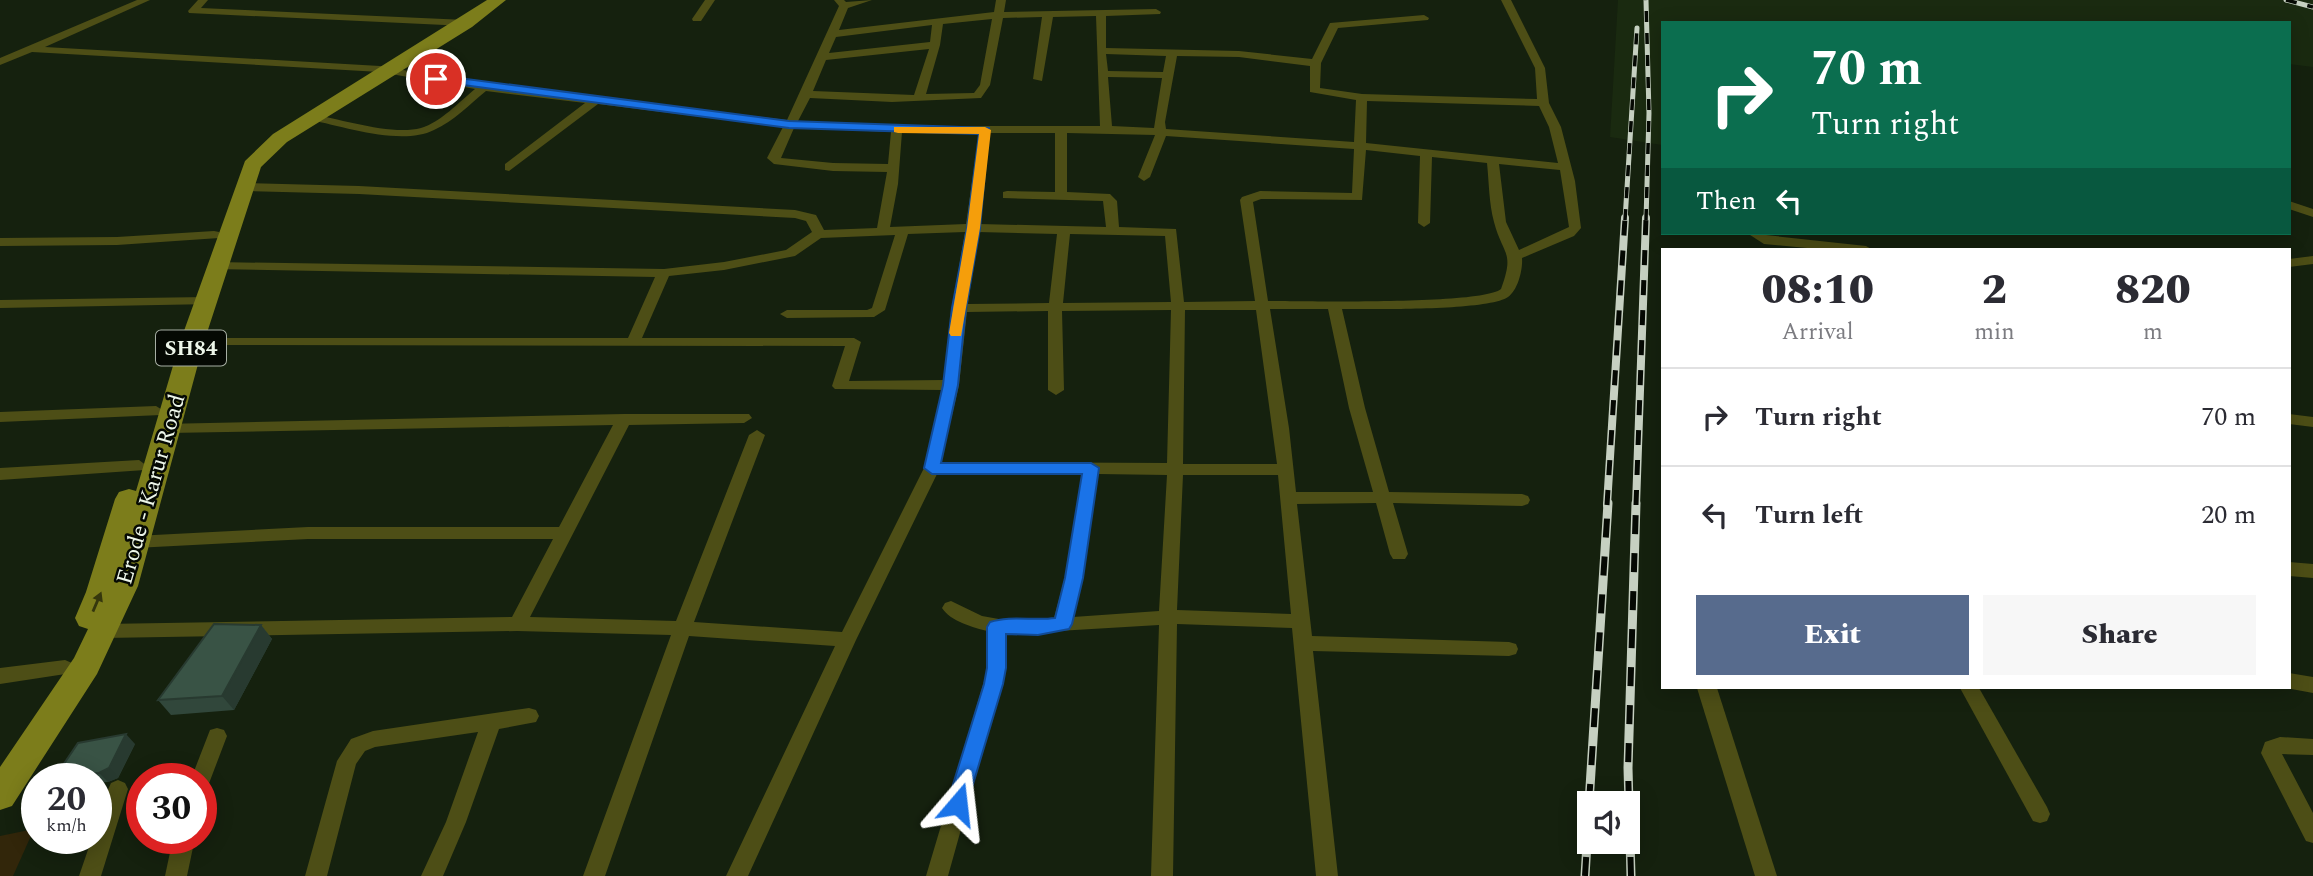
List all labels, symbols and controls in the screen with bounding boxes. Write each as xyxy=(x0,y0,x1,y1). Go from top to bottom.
text: 70 m xyxy=(1811,32,1922,107)
pin xyxy=(406,49,466,109)
icon: right xyxy=(1696,49,1787,140)
icon: arrive xyxy=(417,60,455,98)
text: Turn right xyxy=(1811,100,1959,149)
text: Then xyxy=(1696,181,1756,221)
icon: left xyxy=(1770,182,1808,220)
text: 08:10 xyxy=(1761,259,1874,322)
text: 2 xyxy=(1982,259,2007,322)
text: 820 xyxy=(2115,259,2191,322)
text: Arrival xyxy=(1782,315,1854,350)
text: min xyxy=(1974,315,2015,350)
text: m xyxy=(2143,315,2163,350)
road number: SH84 xyxy=(156,330,226,366)
street label: Erode - Karur Road xyxy=(107,390,195,589)
text: Turn right xyxy=(1755,397,1882,437)
text: 70 m xyxy=(2201,397,2256,437)
icon: right xyxy=(1696,398,1734,436)
text: Turn left xyxy=(1755,495,1863,535)
text: 20 m xyxy=(2201,495,2256,535)
icon: left xyxy=(1696,496,1734,534)
one-way arrow xyxy=(91,592,102,613)
button: Exit xyxy=(1696,595,1969,675)
button: Share xyxy=(1983,595,2256,675)
speed limit sign: 30 xyxy=(126,763,217,854)
position arrow xyxy=(921,767,995,841)
text: 20 xyxy=(47,773,86,826)
map controls xyxy=(1577,791,1640,854)
button: sound xyxy=(1577,791,1640,854)
text: km/h xyxy=(46,812,87,839)

